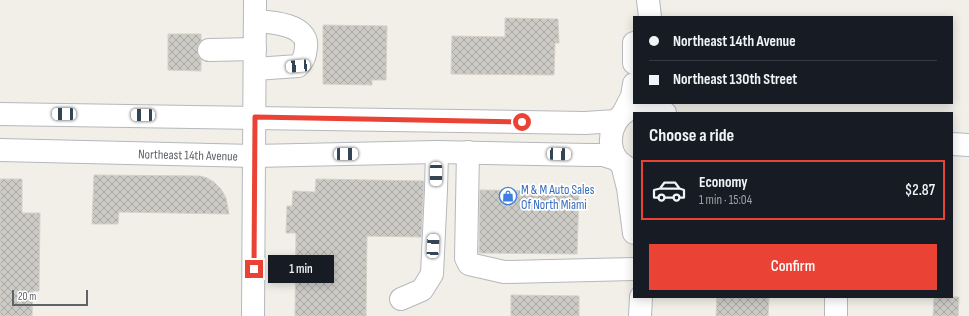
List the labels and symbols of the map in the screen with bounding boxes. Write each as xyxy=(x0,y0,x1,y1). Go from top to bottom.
car xyxy=(286,59,310,73)
car xyxy=(52,108,76,120)
car xyxy=(131,109,155,121)
route start xyxy=(513,113,531,131)
street label: Northeast 14th Avenue xyxy=(138,146,238,165)
car xyxy=(334,148,358,160)
car xyxy=(547,148,571,160)
car xyxy=(430,162,442,186)
place label: M & M Auto Sales Of North Miami xyxy=(521,182,595,213)
shop icon: M & M Auto Sales Of North Miami xyxy=(498,186,518,206)
car xyxy=(426,234,440,258)
callout: 1 min xyxy=(268,255,334,283)
route end xyxy=(245,260,263,278)
scale bar xyxy=(12,288,88,307)

